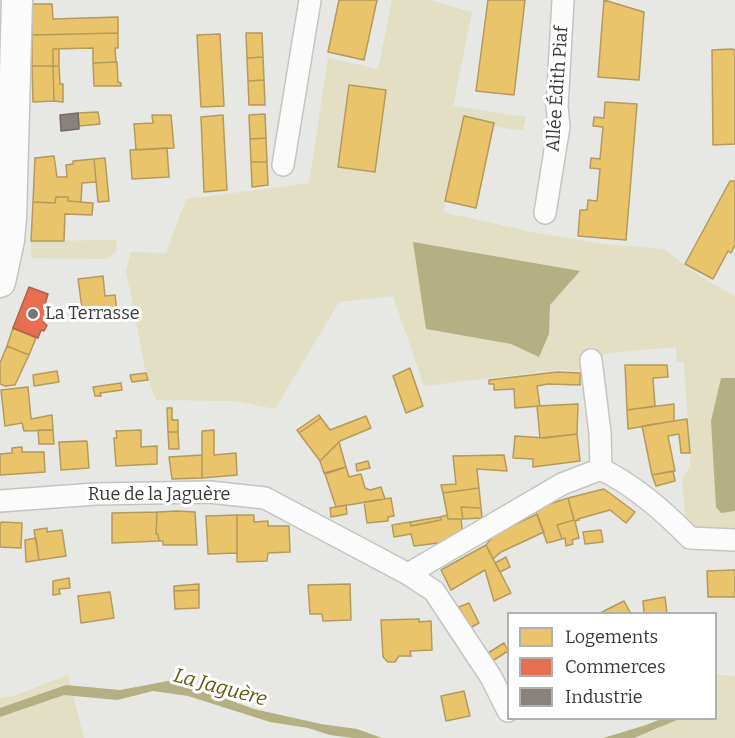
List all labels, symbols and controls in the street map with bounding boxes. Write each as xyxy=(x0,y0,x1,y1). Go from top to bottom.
street label: Allée Édith Piaf xyxy=(543,25,573,153)
place label: La Terrasse xyxy=(45,303,140,325)
marker: La Terrasse xyxy=(26,307,40,321)
street label: Rue de la Jaguère xyxy=(88,484,230,506)
legend xyxy=(507,612,717,720)
text: Logements xyxy=(565,626,658,648)
text: Commerces xyxy=(565,656,666,678)
water label: La Jaguère xyxy=(171,664,269,712)
text: Industrie xyxy=(565,686,643,708)

